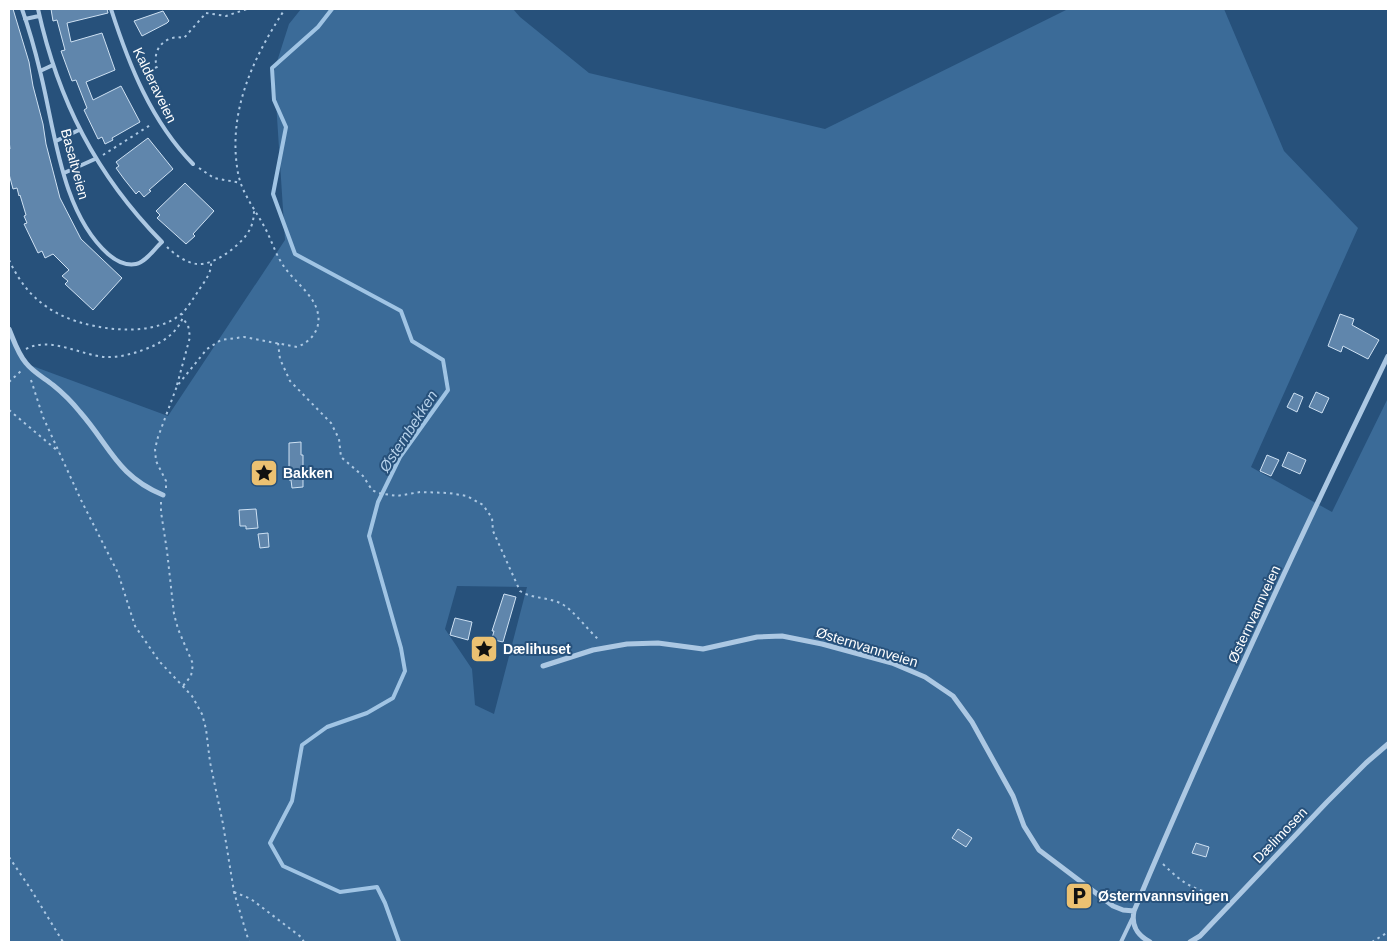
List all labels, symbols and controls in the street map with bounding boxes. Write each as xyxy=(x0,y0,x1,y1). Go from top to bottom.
street label: Kalderaveien xyxy=(130,45,180,125)
street label: Basaltveien xyxy=(58,127,92,201)
water label: Østernbekken xyxy=(375,387,441,476)
place icon: Bakken xyxy=(249,458,279,488)
place label: Bakken xyxy=(283,465,333,481)
street label: Østernvannveien xyxy=(1224,563,1284,665)
street label: Østernvannveien xyxy=(814,624,920,670)
place icon: Dælihuset xyxy=(469,634,499,664)
place label: Dælihuset xyxy=(503,641,571,657)
street label: Dælimosen xyxy=(1250,804,1310,866)
parking icon: Østernvannsvingen xyxy=(1064,881,1094,911)
place label: Østernvannsvingen xyxy=(1098,888,1229,904)

